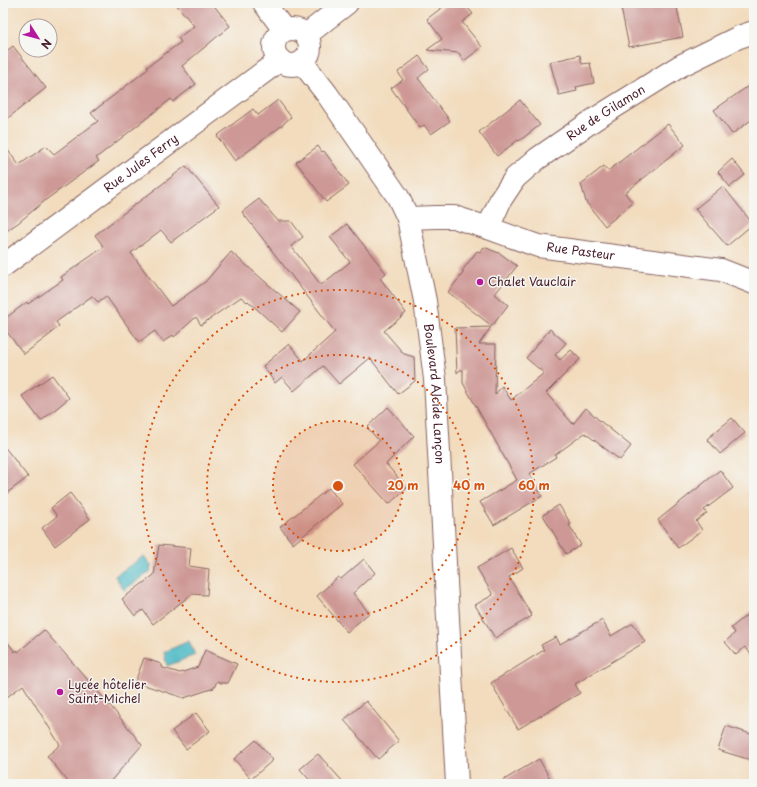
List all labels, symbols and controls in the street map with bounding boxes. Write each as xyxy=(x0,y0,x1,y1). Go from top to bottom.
north arrow xyxy=(18,18,58,58)
text: N xyxy=(37,36,56,53)
street label: Rue de Gilamon xyxy=(562,80,648,144)
street label: Rue Jules Ferry xyxy=(99,129,182,196)
street label: Rue Pasteur xyxy=(546,237,617,264)
place label: Chalet Vauclair xyxy=(488,272,576,290)
marker: Chalet Vauclair xyxy=(475,277,485,287)
street label: Boulevard Alcide Lançon xyxy=(420,322,450,465)
text: 20 m xyxy=(387,476,419,494)
text: 40 m xyxy=(453,476,485,494)
text: 60 m xyxy=(518,476,550,494)
centre of rings xyxy=(331,479,345,493)
place label: Lycée hôtelier Saint-Michel xyxy=(68,675,147,707)
marker: Lycée hôtelier Saint-Michel xyxy=(55,687,65,697)

